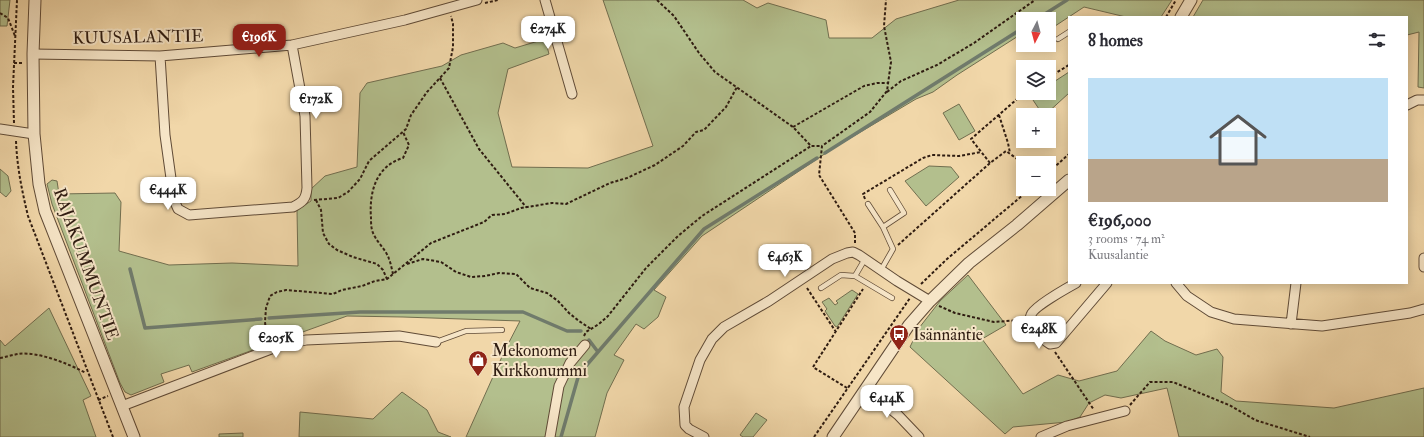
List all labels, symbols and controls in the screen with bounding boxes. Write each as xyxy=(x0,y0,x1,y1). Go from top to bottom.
north arrow xyxy=(1016,12,1056,52)
map controls xyxy=(1016,12,1056,196)
pin: €274K xyxy=(520,16,576,50)
text: €274K xyxy=(530,21,566,37)
pin: €196K xyxy=(231,24,287,58)
street label: KUUSALANTIE xyxy=(72,25,204,49)
text: €196K xyxy=(242,29,276,45)
icon: filters xyxy=(1366,29,1388,51)
text: 8 homes xyxy=(1088,30,1143,51)
button: layers xyxy=(1016,60,1056,100)
pin: €172K xyxy=(288,86,344,120)
text: €172K xyxy=(299,91,333,107)
icon: home xyxy=(1202,104,1274,176)
button: + xyxy=(1016,108,1056,148)
button: − xyxy=(1016,156,1056,196)
pin: €444K xyxy=(140,177,196,211)
text: €444K xyxy=(149,182,187,198)
street label: RAJAKUMMUNTIE xyxy=(48,185,123,343)
text: €196,000 xyxy=(1088,210,1151,231)
text: 3 rooms · 74 m² xyxy=(1088,231,1165,247)
pin: €463K xyxy=(757,244,813,278)
text: Kuusalantie xyxy=(1088,247,1148,263)
text: €463K xyxy=(767,249,803,265)
pin: €248K xyxy=(1011,316,1067,350)
text: €248K xyxy=(1021,321,1057,337)
bus stop icon: Isännäntie xyxy=(888,323,910,351)
place label: Isännäntie xyxy=(913,324,983,345)
pin: €205K xyxy=(248,325,304,359)
text: €205K xyxy=(258,330,294,346)
place label: Mekonomen Kirkkonummi xyxy=(492,340,588,381)
shop icon: Mekonomen Kirkkonummi xyxy=(467,349,489,377)
pin: €414K xyxy=(859,385,915,419)
text: €414K xyxy=(869,390,905,406)

